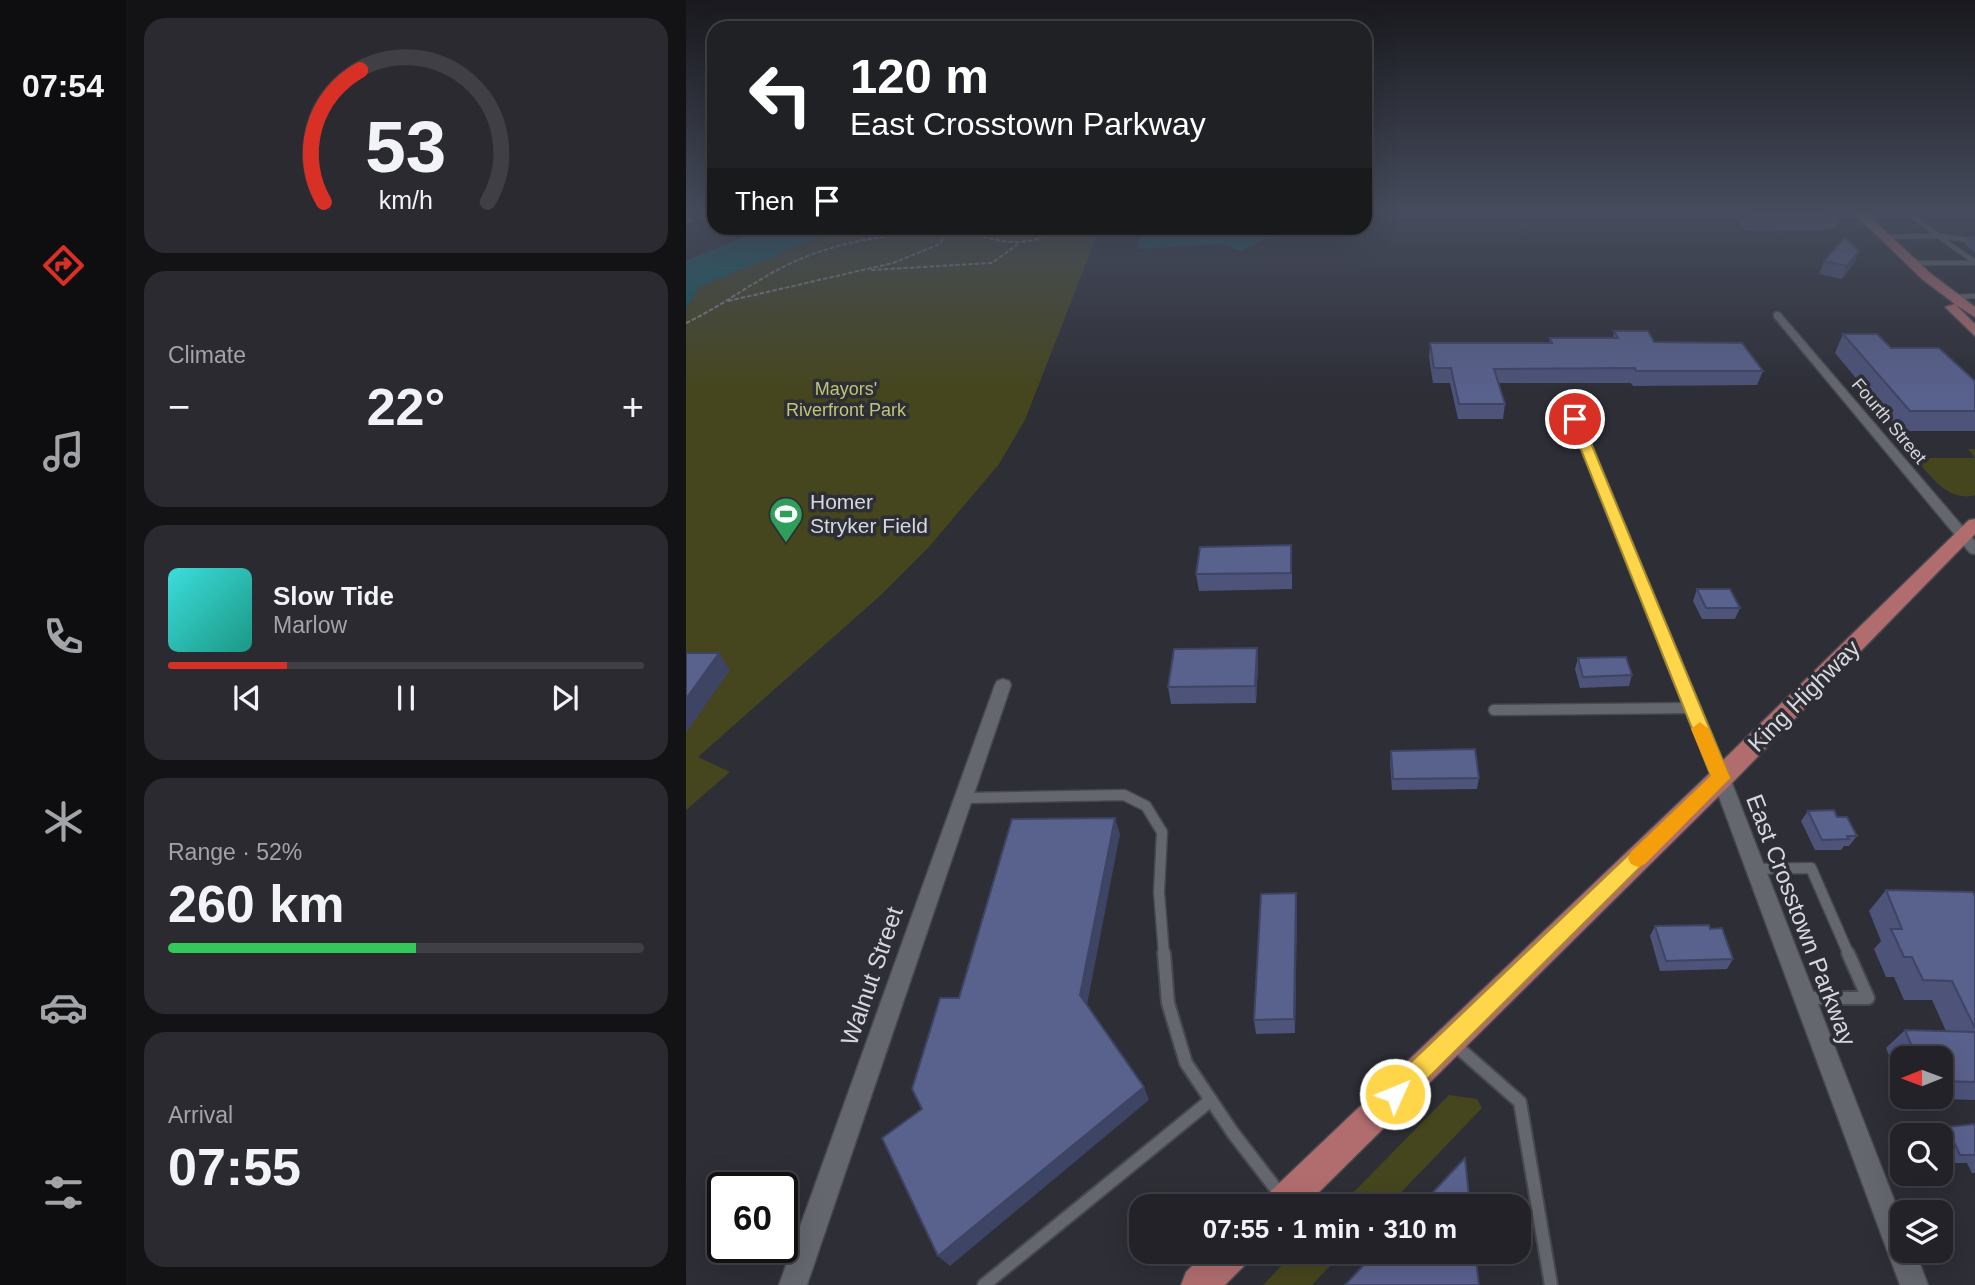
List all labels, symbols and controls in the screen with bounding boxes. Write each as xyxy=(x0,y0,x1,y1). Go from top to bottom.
icon: left xyxy=(735,49,826,140)
text: 120 m xyxy=(850,49,989,103)
text: 07:54 xyxy=(22,68,104,104)
text: 53 xyxy=(366,106,446,187)
text: East Crosstown Parkway xyxy=(850,106,1206,142)
icon: arrive xyxy=(808,182,846,220)
text: km/h xyxy=(379,186,433,214)
text: Then xyxy=(735,186,794,216)
icon: directions xyxy=(39,241,88,290)
text: Climate xyxy=(168,342,246,368)
street label: Fourth Street xyxy=(1848,374,1930,468)
text: 22° xyxy=(367,378,445,436)
park label: Mayors' Riverfront Park xyxy=(786,379,907,420)
text: − xyxy=(168,386,190,428)
text: + xyxy=(622,386,644,428)
pin xyxy=(1545,389,1605,449)
icon: arrive xyxy=(1556,400,1594,438)
icon: music xyxy=(39,427,88,476)
place label: Homer Stryker Field xyxy=(810,490,928,537)
sports icon: Homer Stryker Field xyxy=(767,495,805,544)
text: Slow Tide xyxy=(273,581,394,611)
icon: phone xyxy=(39,612,88,661)
text: Marlow xyxy=(273,612,347,638)
street label: King Highway xyxy=(1742,634,1865,757)
icon: previous xyxy=(228,679,266,717)
icon: pause xyxy=(387,679,425,717)
icon: next xyxy=(546,679,584,717)
street label: East Crosstown Parkway xyxy=(1741,790,1862,1049)
icon: climate xyxy=(39,797,88,846)
text: Range · 52% xyxy=(168,839,302,865)
text: 260 km xyxy=(168,875,344,933)
street label: Walnut Street xyxy=(835,903,908,1049)
icon: car xyxy=(39,983,88,1032)
north arrow xyxy=(1890,1046,1953,1110)
map controls xyxy=(1890,1046,1953,1263)
position arrow xyxy=(1358,1057,1432,1131)
text: Arrival xyxy=(168,1102,233,1128)
button: search xyxy=(1890,1123,1953,1186)
text: 07:55 xyxy=(168,1138,301,1196)
icon: filters xyxy=(39,1168,88,1217)
speed limit sign: 60 xyxy=(707,1172,798,1263)
button: layers xyxy=(1890,1200,1953,1263)
text: 07:55 · 1 min · 310 m xyxy=(1203,1214,1457,1244)

